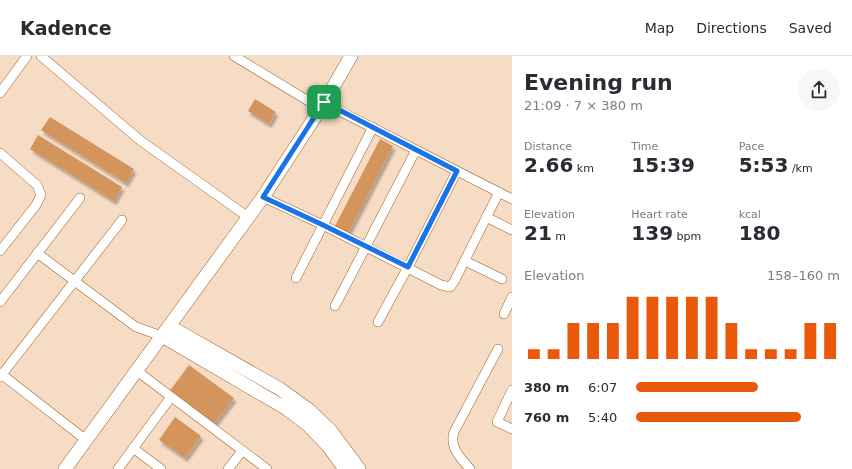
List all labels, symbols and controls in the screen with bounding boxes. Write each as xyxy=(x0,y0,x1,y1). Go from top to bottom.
text: Kadence xyxy=(20,17,112,39)
text: Map xyxy=(645,20,674,36)
text: Directions xyxy=(696,20,767,36)
text: Saved xyxy=(789,20,832,36)
button: share xyxy=(798,69,840,111)
text: Evening run xyxy=(524,70,673,95)
pin xyxy=(307,85,341,119)
icon: arrive xyxy=(313,91,335,113)
text: 21:09 · 7 × 380 m xyxy=(524,98,643,113)
text: Distance xyxy=(524,140,572,153)
text: Time xyxy=(631,140,658,153)
text: Pace xyxy=(739,140,764,153)
text: 2.66 xyxy=(524,153,573,177)
text: 15:39 xyxy=(631,153,695,177)
text: 5:53 xyxy=(739,153,788,177)
text: km xyxy=(573,162,594,175)
text: /km xyxy=(788,162,813,175)
text: Elevation xyxy=(524,208,575,221)
text: Heart rate xyxy=(631,208,688,221)
text: kcal xyxy=(739,208,761,221)
text: 21 xyxy=(524,221,552,245)
text: 139 xyxy=(631,221,673,245)
text: 180 xyxy=(739,221,780,245)
text: m xyxy=(552,230,566,243)
text: bpm xyxy=(673,230,701,243)
text: Elevation xyxy=(524,268,584,283)
text: 158–160 m xyxy=(767,268,840,283)
text: 380 m xyxy=(524,380,569,395)
text: 6:07 xyxy=(588,380,617,395)
text: 760 m xyxy=(524,410,569,425)
text: 5:40 xyxy=(588,410,617,425)

